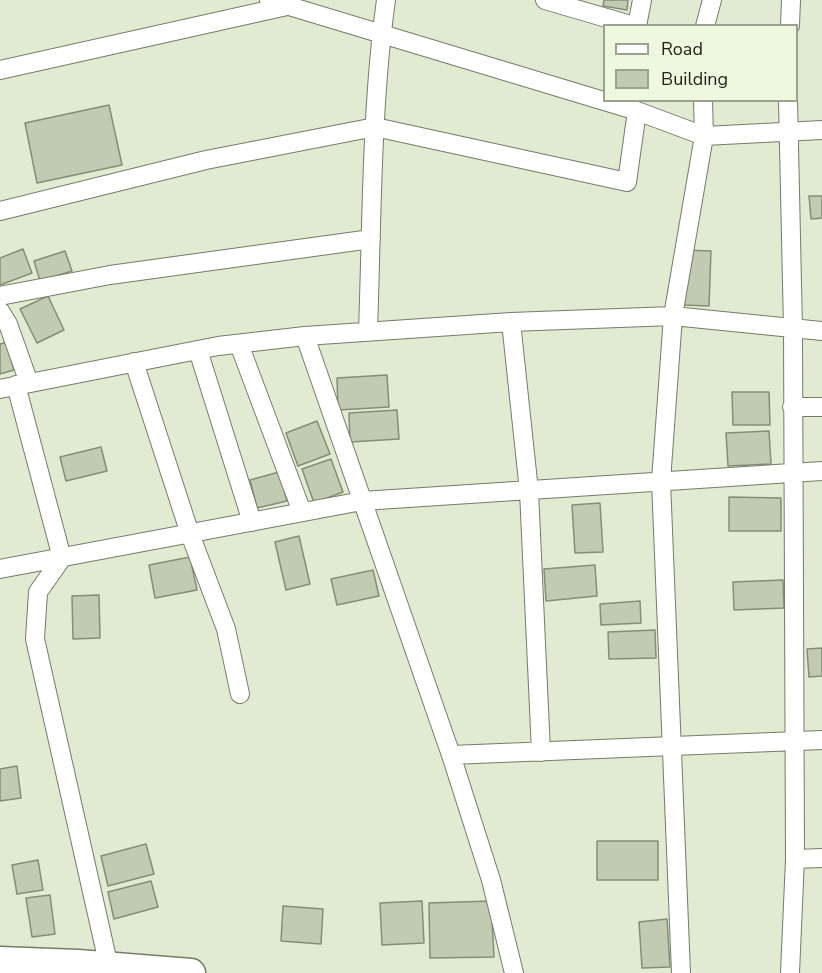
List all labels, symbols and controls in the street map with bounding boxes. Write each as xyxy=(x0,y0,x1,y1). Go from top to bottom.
legend xyxy=(603,24,798,102)
text: Road xyxy=(661,37,703,61)
text: Building xyxy=(661,67,728,91)

